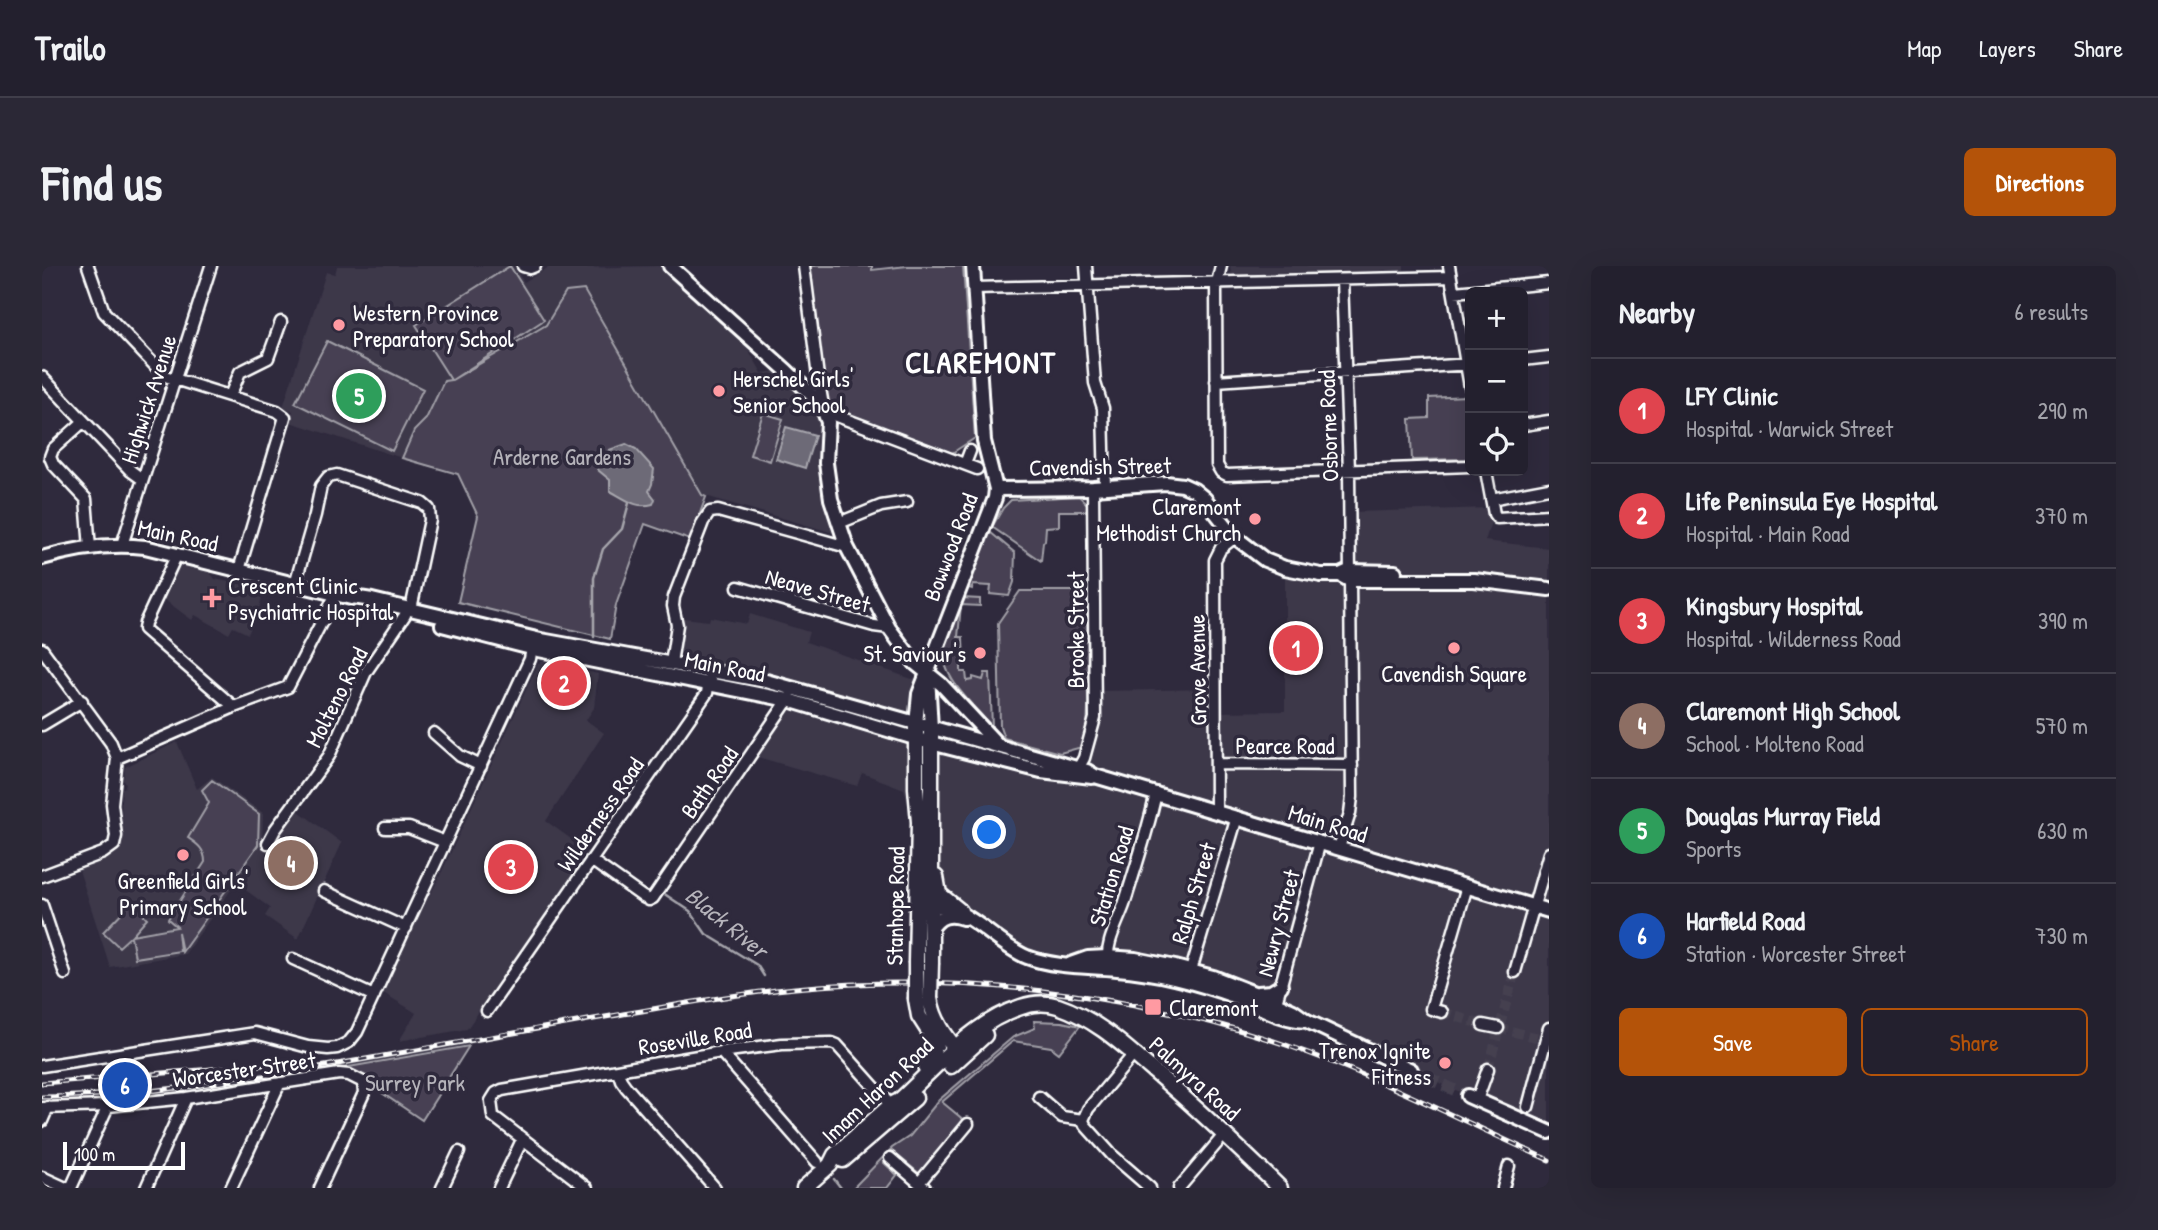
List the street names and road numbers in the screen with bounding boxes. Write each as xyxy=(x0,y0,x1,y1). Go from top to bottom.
street label: Highwick Avenue xyxy=(113,331,183,467)
street label: Osborne Road xyxy=(1311,370,1345,482)
street label: Cavendish Street xyxy=(1029,449,1172,483)
street label: Bowwood Road xyxy=(915,489,985,605)
street label: Main Road xyxy=(135,511,221,559)
street label: Neave Street xyxy=(762,560,875,620)
street label: Brooke Street xyxy=(1060,571,1091,688)
street label: Grove Avenue xyxy=(1181,614,1213,726)
street label: Molteno Road xyxy=(297,641,375,753)
street label: Main Road xyxy=(682,643,768,689)
street label: Pearce Road xyxy=(1235,730,1335,761)
street label: Bath Road xyxy=(673,740,745,824)
street label: Wilderness Road xyxy=(549,751,651,877)
street label: Main Road xyxy=(1285,796,1371,850)
street label: Station Road xyxy=(1081,822,1141,930)
street label: Ralph Street xyxy=(1163,838,1223,947)
street label: Stanhope Road xyxy=(878,846,912,966)
street label: Newry Street xyxy=(1249,865,1307,980)
street label: Roseville Road xyxy=(636,1014,754,1062)
street label: Palmyra Road xyxy=(1143,1029,1247,1127)
street label: Imam Haron Road xyxy=(814,1030,940,1150)
street label: Worcester Street xyxy=(171,1043,319,1094)

